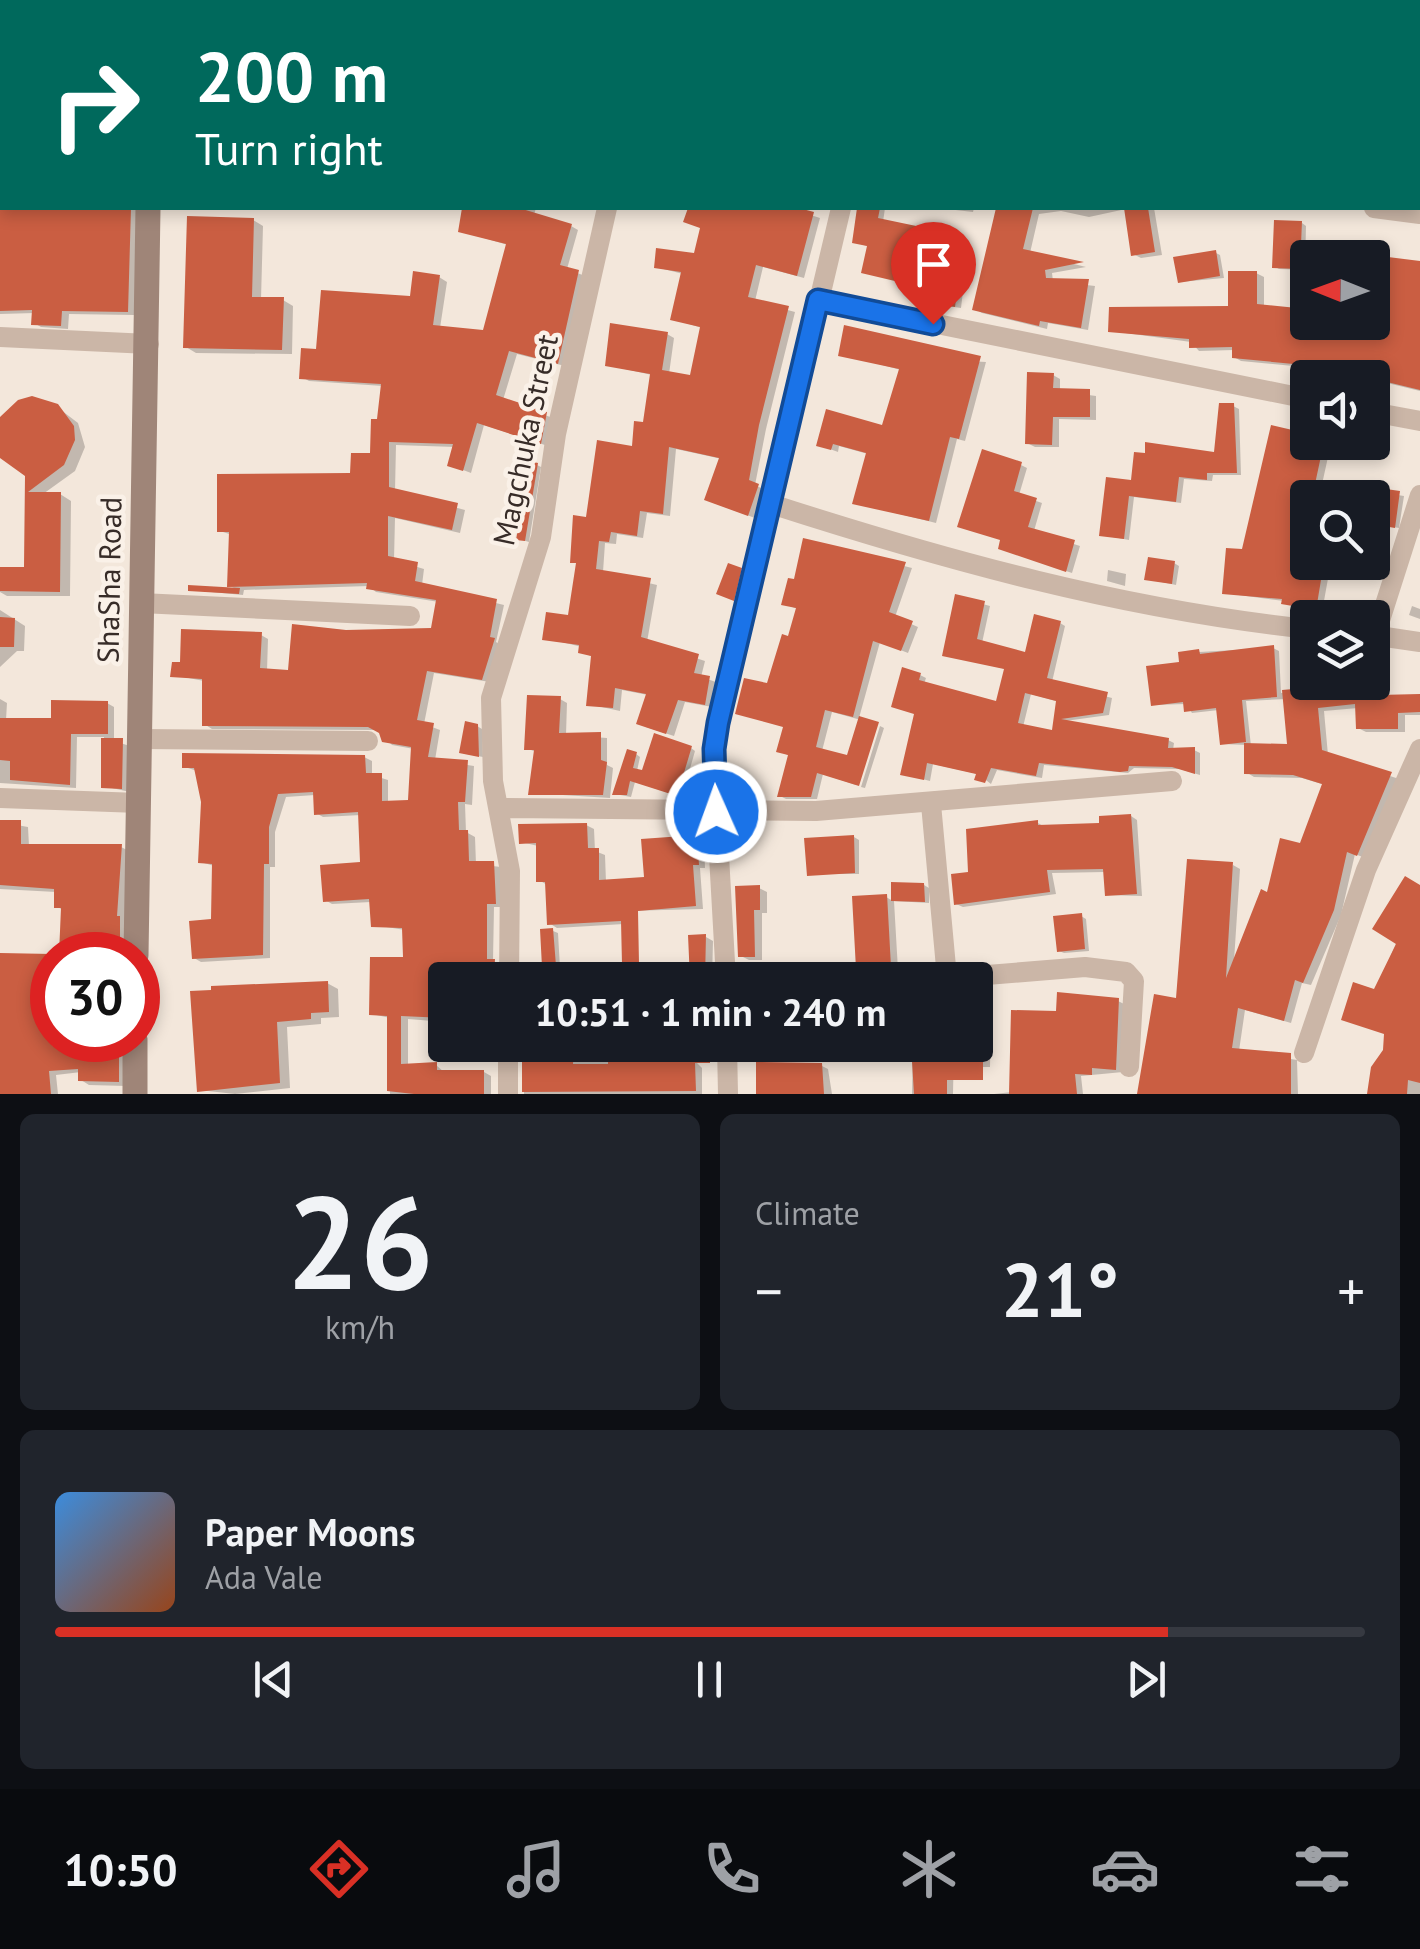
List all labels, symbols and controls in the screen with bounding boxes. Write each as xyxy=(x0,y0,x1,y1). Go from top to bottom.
text: 200 m xyxy=(195,31,388,121)
icon: right xyxy=(30,40,160,170)
text: Turn right xyxy=(195,119,383,177)
pin xyxy=(891,222,976,325)
icon: arrive xyxy=(906,237,961,292)
north arrow xyxy=(1290,240,1390,340)
map controls xyxy=(1290,240,1390,700)
street label: Magchuka Street xyxy=(483,331,566,549)
button: sound xyxy=(1290,360,1390,460)
button: search xyxy=(1290,480,1390,580)
street label: ShaSha Road xyxy=(88,497,129,663)
button: layers xyxy=(1290,600,1390,700)
position arrow xyxy=(664,760,768,864)
speed limit sign: 30 xyxy=(30,932,160,1062)
text: 10:51 · 1 min · 240 m xyxy=(535,987,886,1036)
text: 26 xyxy=(286,1157,434,1325)
text: Climate xyxy=(755,1192,860,1234)
text: 21° xyxy=(1001,1241,1119,1338)
text: − xyxy=(755,1255,783,1326)
text: + xyxy=(1337,1255,1365,1326)
text: km/h xyxy=(325,1306,395,1348)
text: Paper Moons xyxy=(205,1507,415,1556)
text: Ada Vale xyxy=(205,1556,322,1598)
icon: previous xyxy=(246,1652,301,1707)
icon: pause xyxy=(682,1652,737,1707)
icon: next xyxy=(1119,1652,1174,1707)
icon: directions xyxy=(304,1834,374,1904)
icon: music xyxy=(501,1834,571,1904)
icon: phone xyxy=(697,1834,767,1904)
icon: climate xyxy=(894,1834,964,1904)
icon: car xyxy=(1090,1834,1160,1904)
icon: filters xyxy=(1287,1834,1357,1904)
text: 10:50 xyxy=(63,1840,177,1898)

